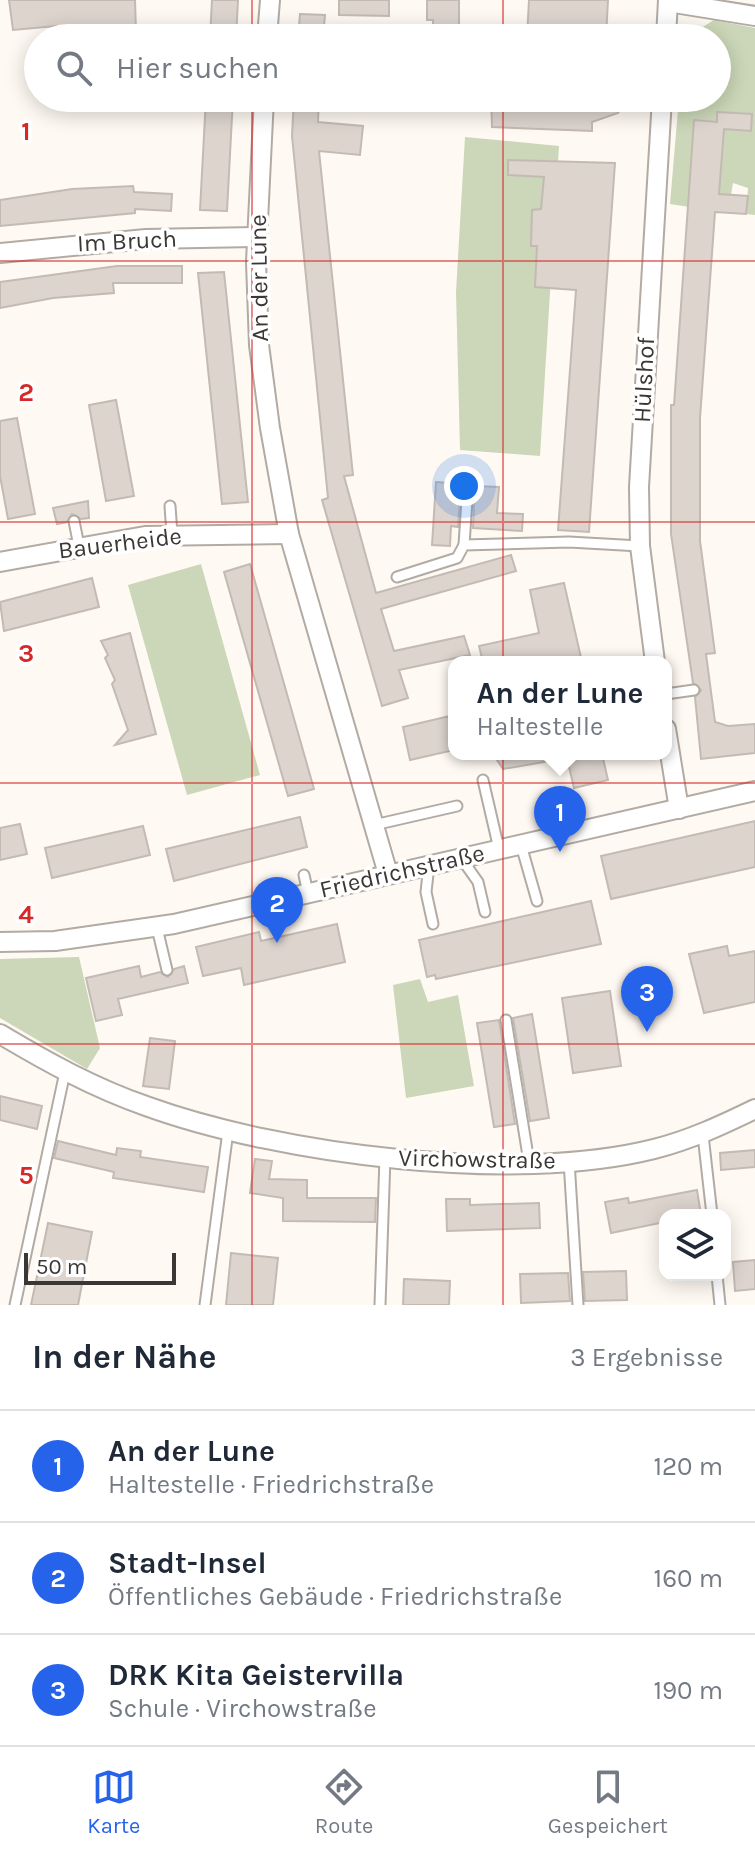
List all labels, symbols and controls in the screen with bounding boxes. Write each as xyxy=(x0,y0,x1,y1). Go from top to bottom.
search box xyxy=(24,24,731,112)
icon: search xyxy=(52,46,96,90)
text: Hier suchen xyxy=(116,50,279,86)
text: 1 xyxy=(21,116,31,147)
street label: An der Lune xyxy=(244,214,274,342)
street label: Im Bruch xyxy=(76,224,178,258)
street label: Hülshof xyxy=(628,336,660,424)
text: 2 xyxy=(18,377,34,408)
your location xyxy=(444,466,484,506)
street label: Bauerheide xyxy=(57,522,183,564)
text: 3 xyxy=(18,638,34,669)
popup xyxy=(448,656,672,760)
text: An der Lune xyxy=(477,675,643,711)
text: Haltestelle xyxy=(477,711,603,742)
pin: 1 xyxy=(534,786,586,852)
street label: Friedrichstraße xyxy=(317,838,487,904)
pin: 2 xyxy=(251,877,303,943)
text: 4 xyxy=(18,899,34,930)
pin: 3 xyxy=(621,966,673,1032)
street label: Virchowstraße xyxy=(398,1144,556,1174)
text: 5 xyxy=(18,1160,34,1191)
map controls xyxy=(659,1209,731,1281)
button: layers xyxy=(659,1209,731,1281)
scale bar xyxy=(24,1249,176,1285)
text: 50 m xyxy=(36,1254,87,1280)
text: In der Nähe xyxy=(32,1337,216,1377)
text: 3 Ergebnisse xyxy=(570,1342,723,1373)
text: An der Lune xyxy=(108,1433,275,1469)
text: 1 xyxy=(53,1451,63,1482)
text: 120 m xyxy=(653,1451,723,1482)
text: Haltestelle · Friedrichstraße xyxy=(108,1469,434,1500)
text: Stadt-Insel xyxy=(108,1545,267,1581)
text: 2 xyxy=(50,1563,66,1594)
text: 160 m xyxy=(654,1563,723,1594)
text: Öffentliches Gebäude · Friedrichstraße xyxy=(108,1581,562,1612)
text: DRK Kita Geistervilla xyxy=(108,1657,404,1693)
text: 3 xyxy=(50,1675,66,1706)
text: 190 m xyxy=(653,1675,723,1706)
text: Schule · Virchowstraße xyxy=(108,1693,377,1724)
tab: Karte xyxy=(87,1765,140,1839)
tab: Route xyxy=(315,1765,373,1839)
tab: Gespeichert xyxy=(548,1765,668,1839)

